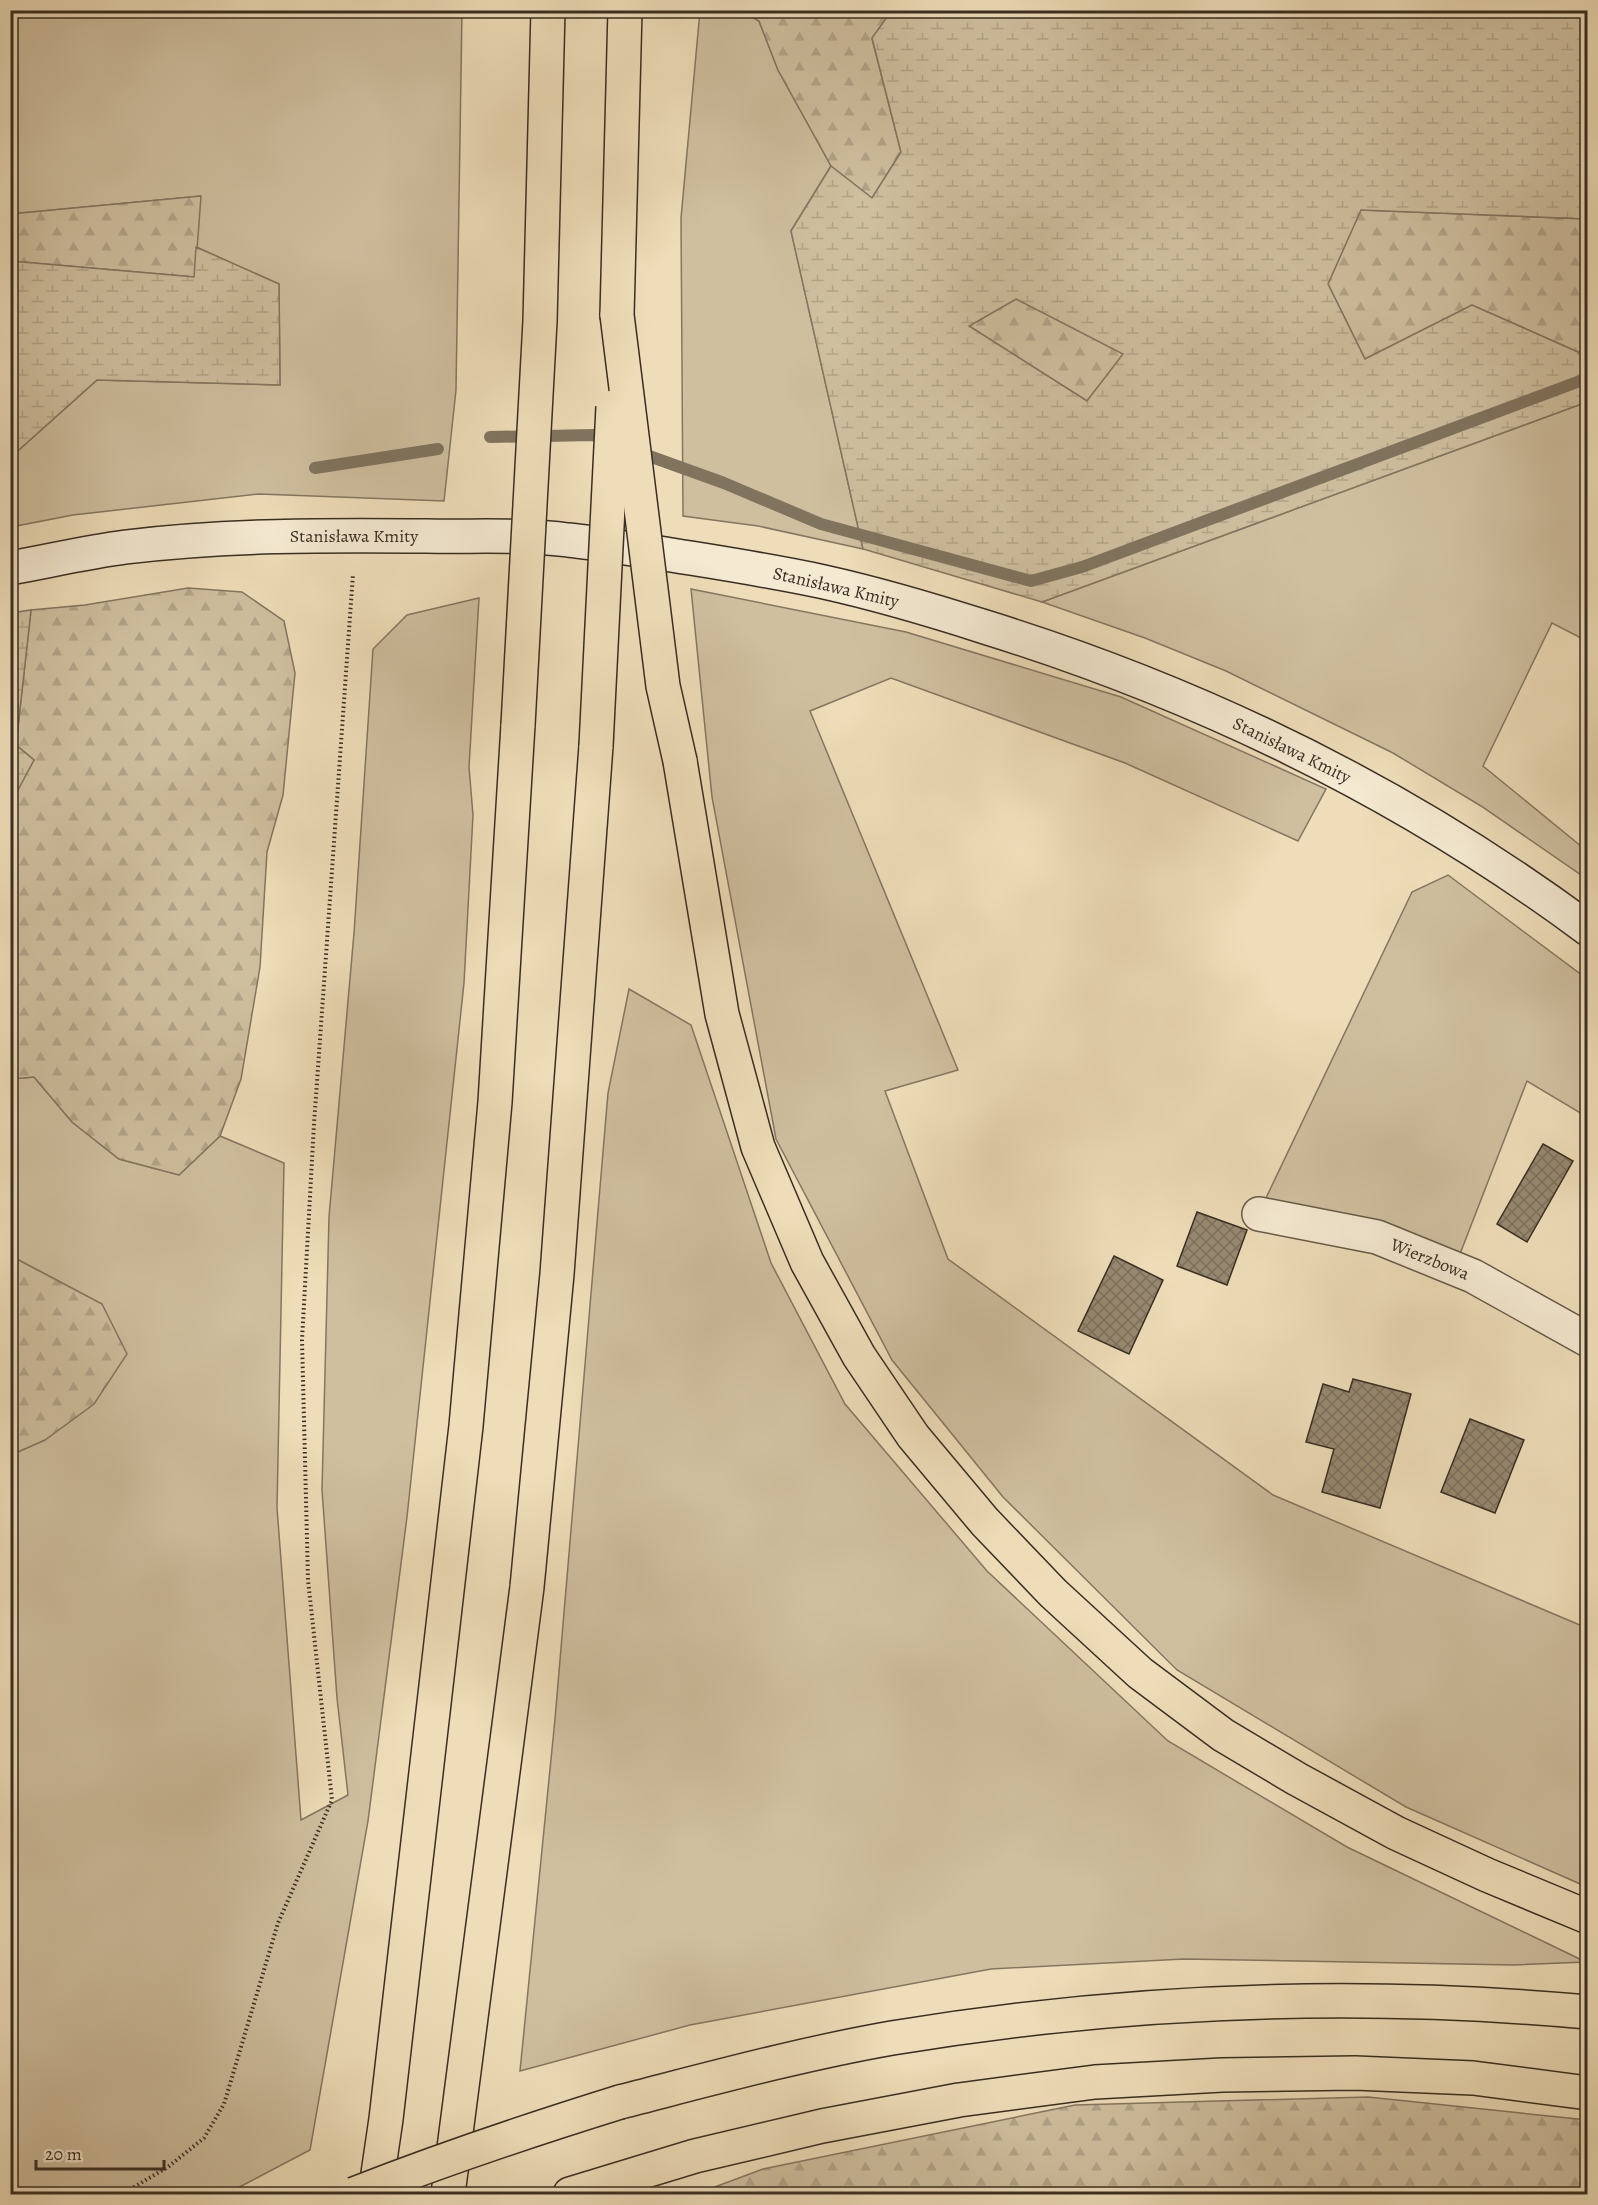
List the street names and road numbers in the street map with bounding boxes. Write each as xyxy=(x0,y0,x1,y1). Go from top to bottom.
street label: Stanisława Kmity xyxy=(290,524,419,548)
street label: Stanisława Kmity xyxy=(771,561,902,613)
street label: Stanisława Kmity xyxy=(1229,711,1356,789)
street label: Wierzbowa xyxy=(1386,1232,1474,1286)

